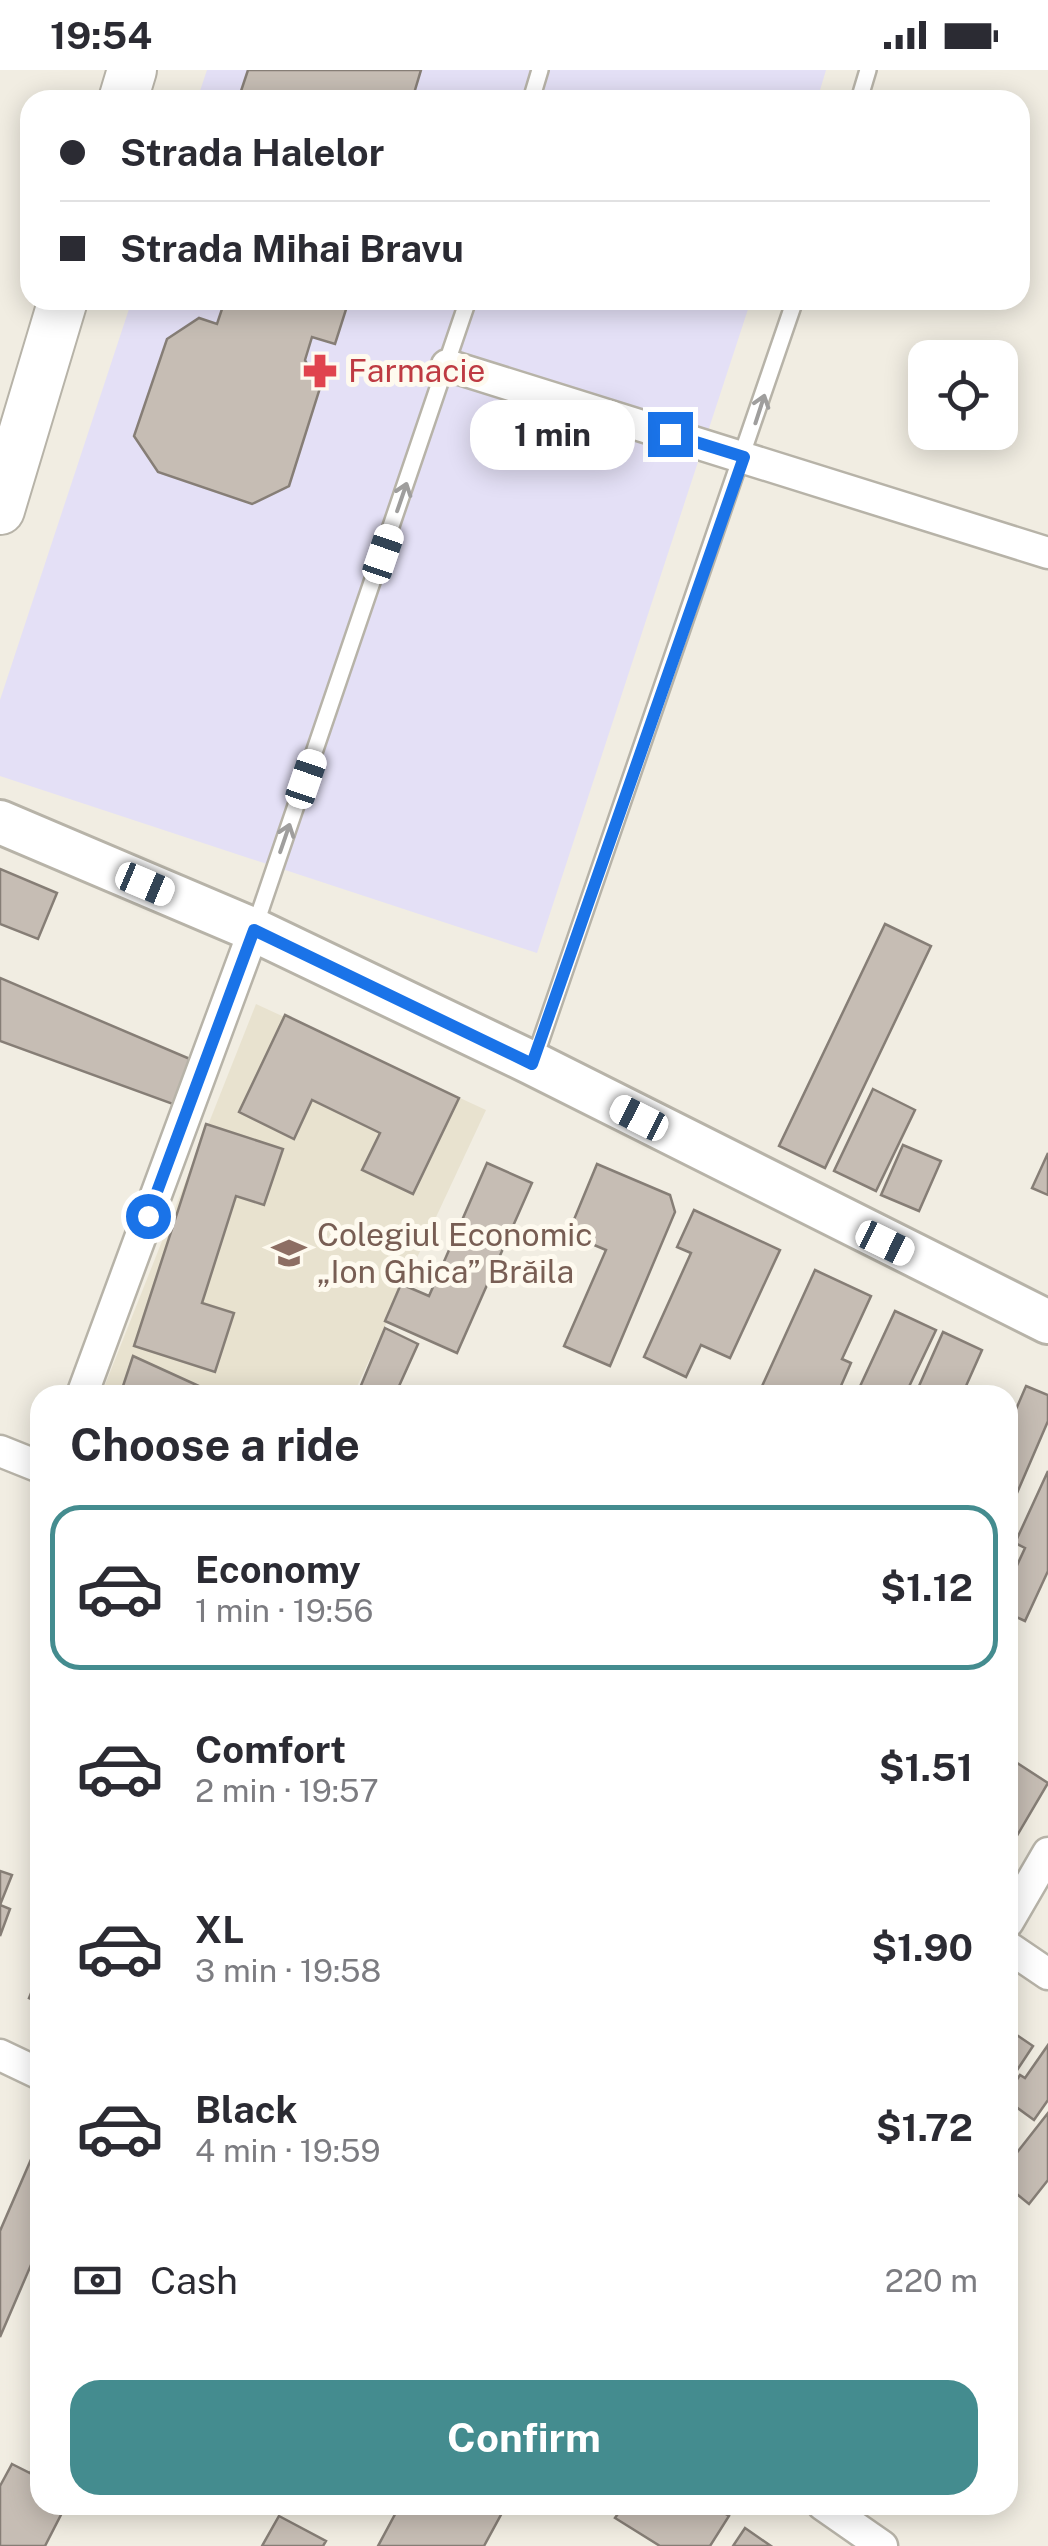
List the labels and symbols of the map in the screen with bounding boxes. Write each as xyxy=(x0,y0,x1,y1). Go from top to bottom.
pharmacy icon: Farmacie xyxy=(301,352,339,390)
place label: Farmacie xyxy=(348,352,485,389)
one-way arrow xyxy=(752,394,770,426)
callout: 1 min xyxy=(470,399,635,469)
route end xyxy=(648,412,693,457)
one-way arrow xyxy=(395,482,413,514)
car xyxy=(359,521,407,587)
car xyxy=(282,746,330,812)
one-way arrow xyxy=(278,822,296,854)
car xyxy=(112,858,178,910)
car xyxy=(605,1091,673,1145)
route start xyxy=(126,1194,171,1239)
place label: Colegiul Economic „Ion Ghica” Brăila xyxy=(317,1216,593,1290)
car xyxy=(851,1216,919,1270)
school or university icon: Colegiul Economic „Ion Ghica” Brăila xyxy=(270,1234,308,1272)

